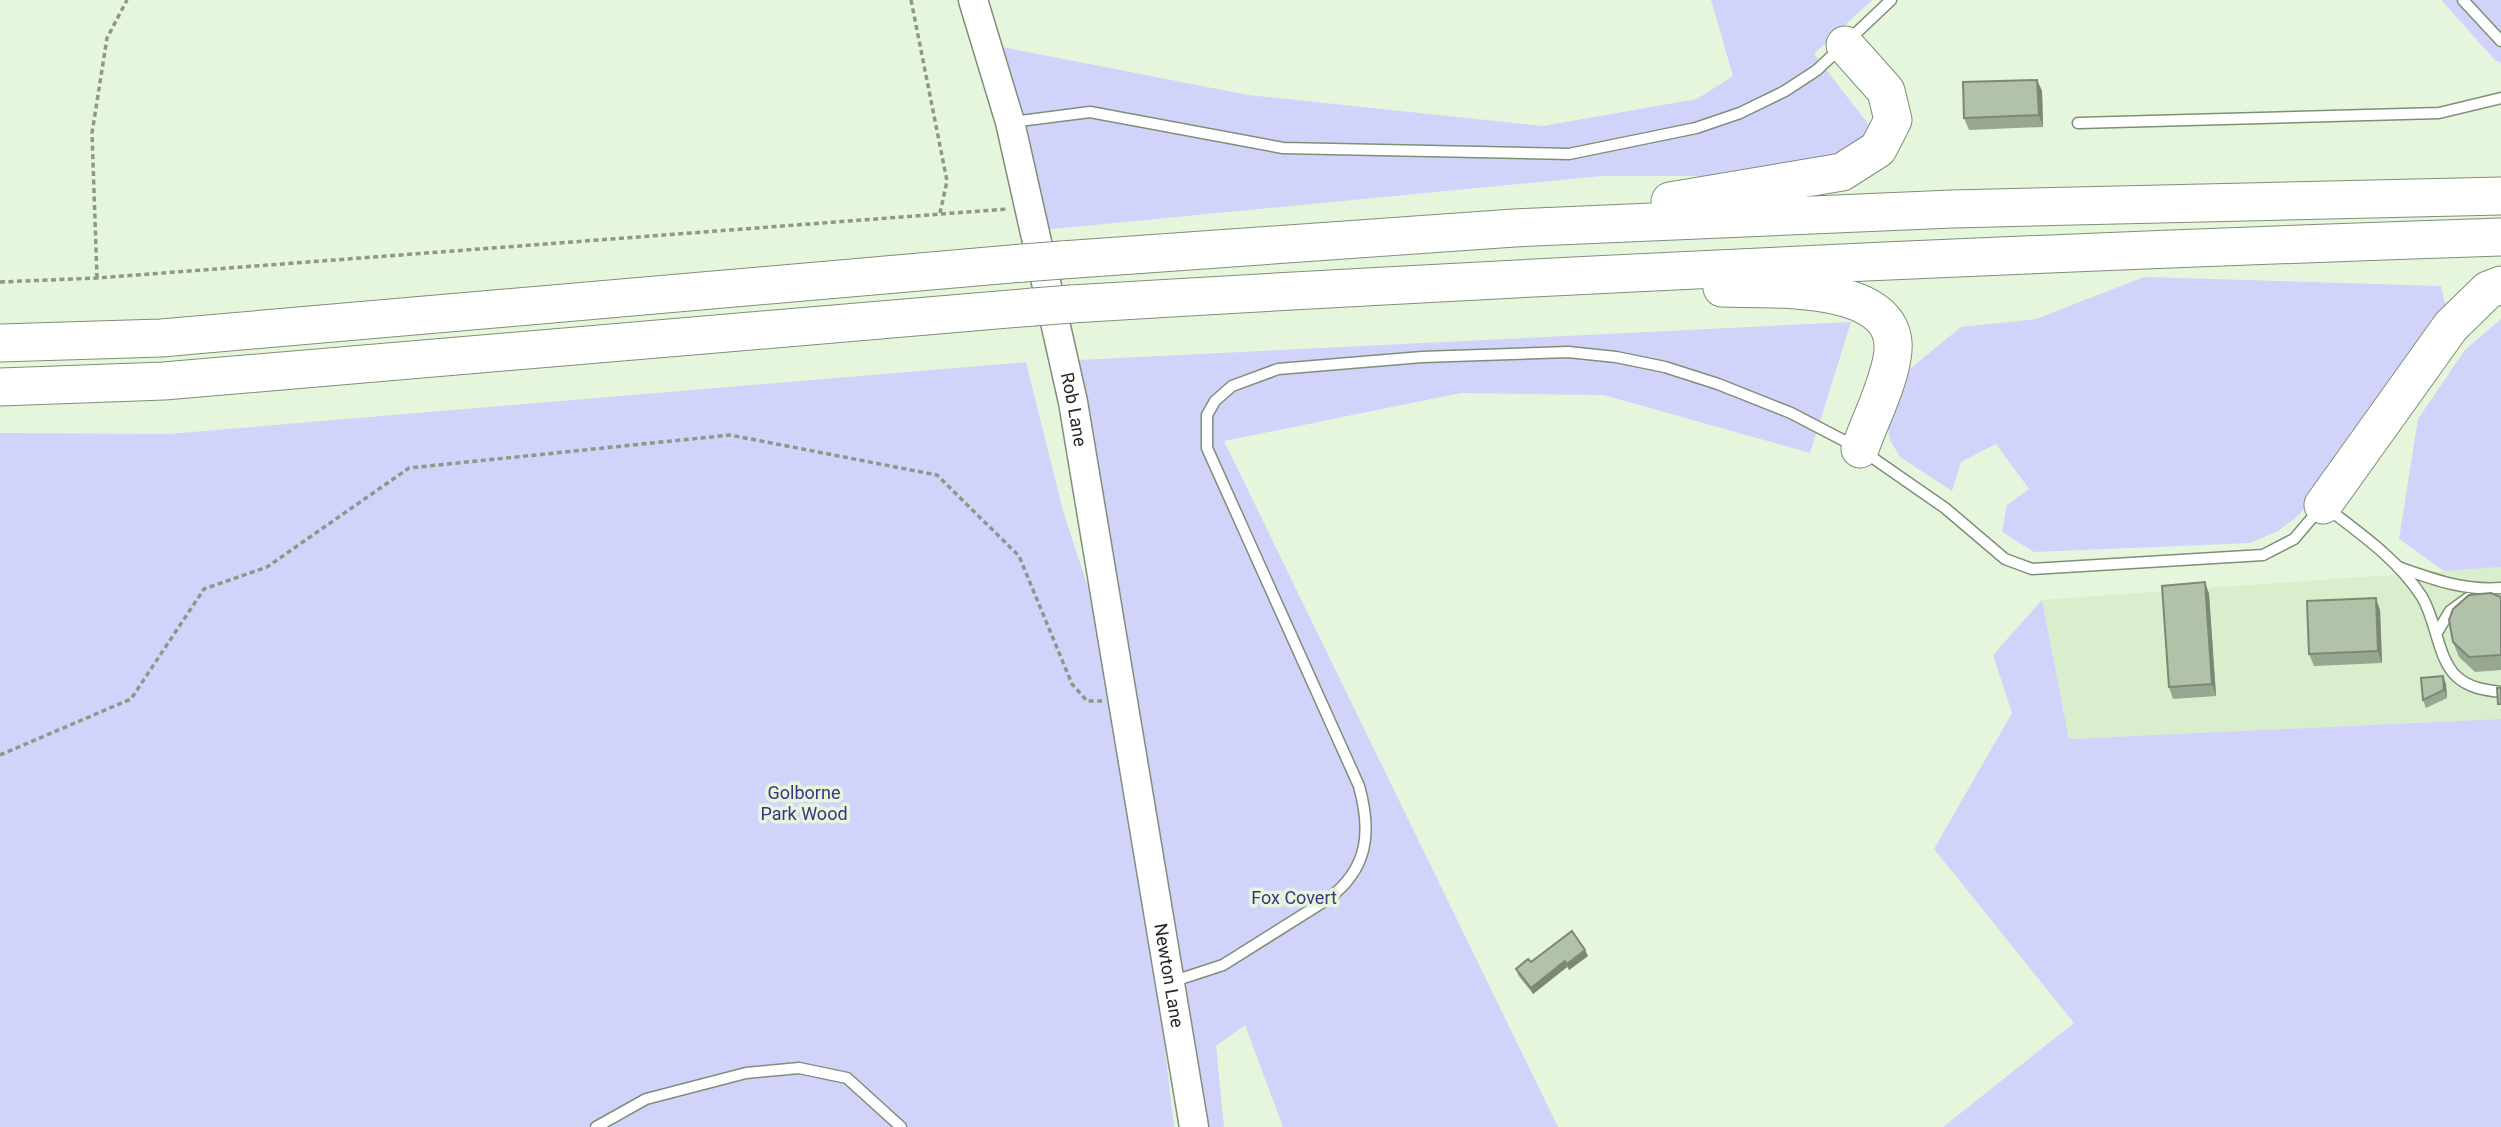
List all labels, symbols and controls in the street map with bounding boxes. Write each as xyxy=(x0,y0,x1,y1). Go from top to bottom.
street label: Rob Lane xyxy=(1057,370,1091,448)
park label: Golborne Park Wood xyxy=(760,782,848,824)
park label: Fox Covert xyxy=(1251,887,1337,908)
street label: Newton Lane xyxy=(1150,922,1188,1029)

